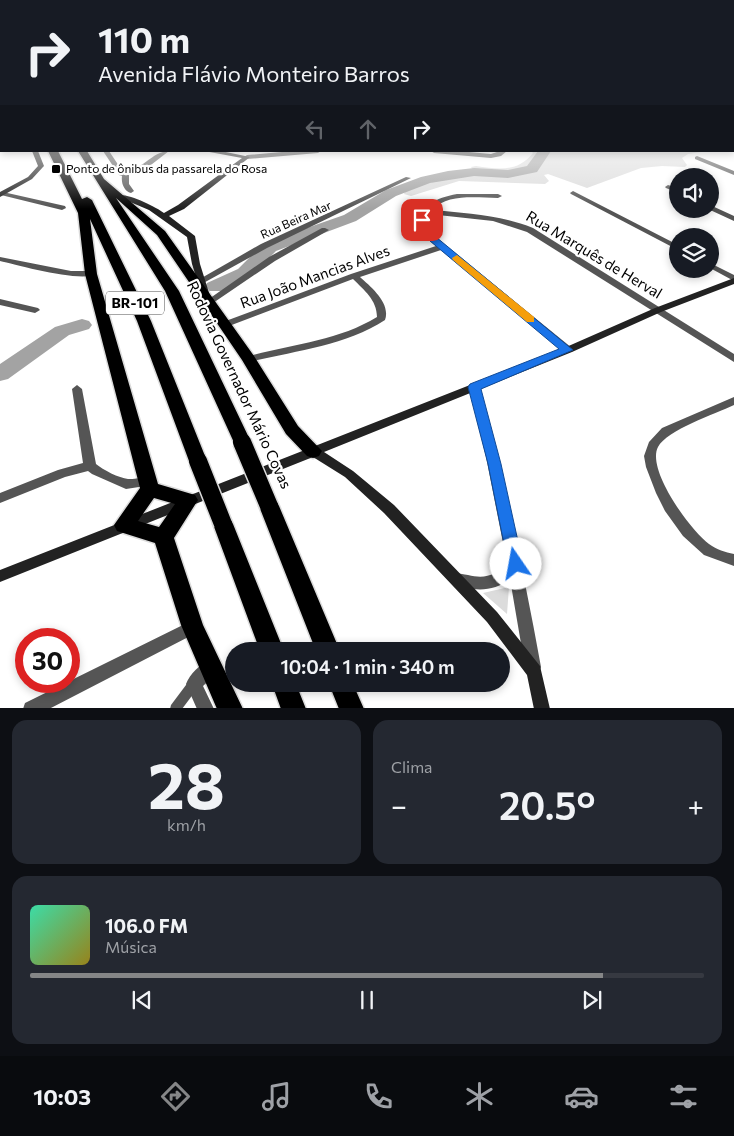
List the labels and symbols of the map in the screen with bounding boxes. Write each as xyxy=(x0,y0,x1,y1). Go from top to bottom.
place label: Ponto de ônibus da passarela do Rosa xyxy=(66,161,267,175)
marker: Ponto de ônibus da passarela do Rosa xyxy=(50,163,62,175)
street label: Rua Beira Mar xyxy=(258,197,333,241)
pin xyxy=(401,199,443,241)
street label: Rua Marquês de Herval xyxy=(523,206,666,302)
street label: Rua João Mancias Alves xyxy=(237,241,392,312)
street label: Rodovia Governador Mário Covas xyxy=(184,278,296,491)
road number: BR-101 xyxy=(106,292,164,314)
position arrow xyxy=(489,537,541,589)
speed limit sign: 30 xyxy=(15,628,80,693)

